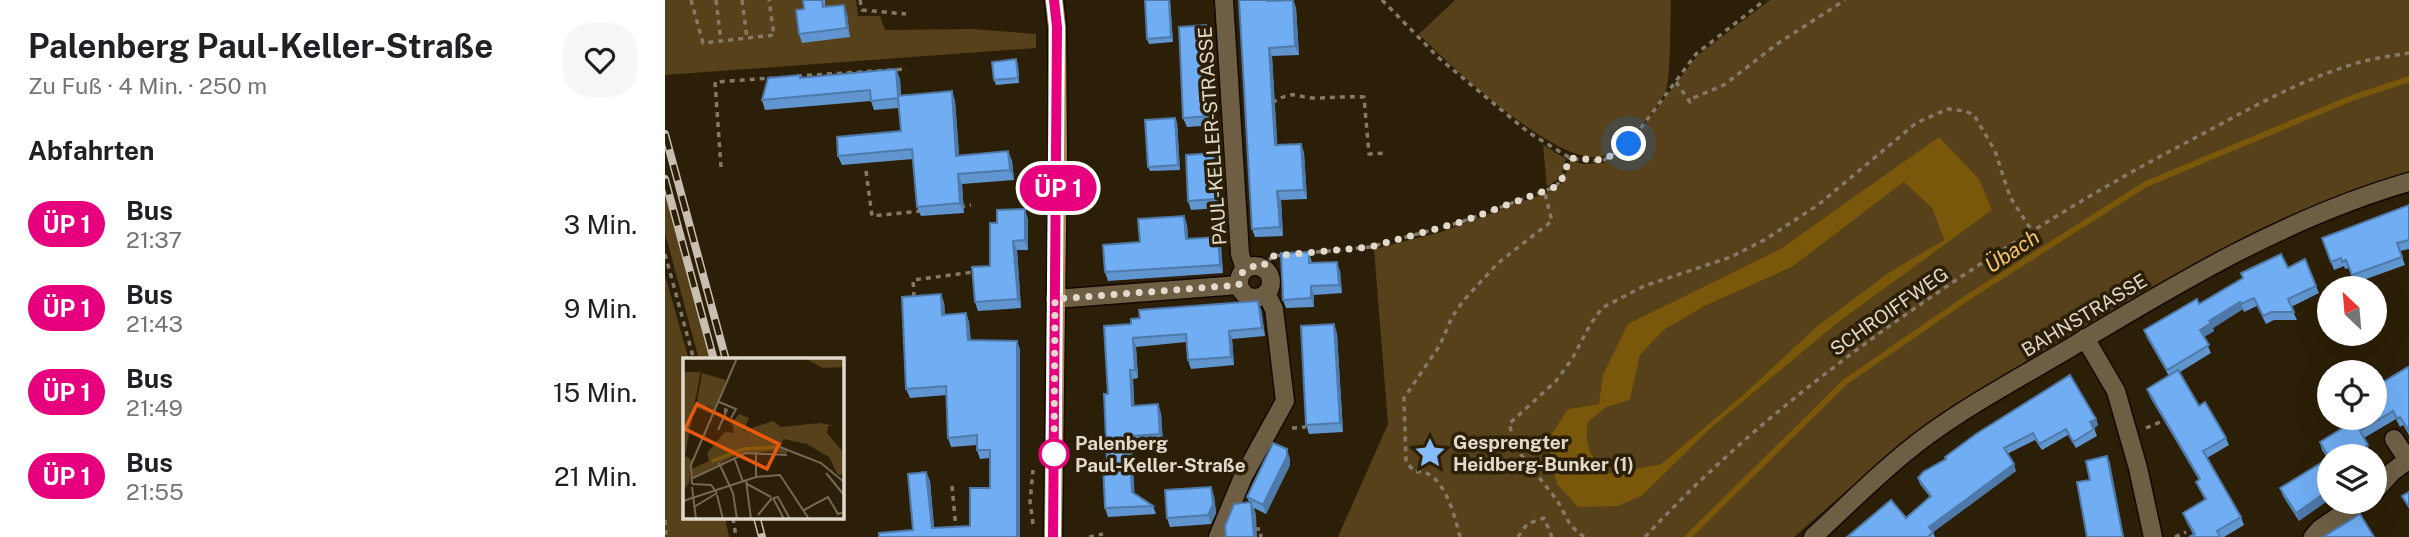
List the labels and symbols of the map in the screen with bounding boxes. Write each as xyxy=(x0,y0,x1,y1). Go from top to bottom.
street label: PAUL-KELLER-STRASSE xyxy=(1193,26,1231,246)
your location xyxy=(1611,126,1646,161)
line badge: ÜP 1 xyxy=(1009,165,1107,211)
water label: Übach xyxy=(1980,224,2044,278)
street label: SCHROIFFWEG xyxy=(1826,262,1952,360)
street label: BAHNSTRASSE xyxy=(2017,269,2151,361)
north arrow xyxy=(2317,276,2387,346)
inset map xyxy=(683,358,843,520)
place label: Gesprengter Heidberg-Bunker (1) xyxy=(1453,431,1634,475)
place label: Palenberg Paul-Keller-Straße xyxy=(1075,432,1246,476)
place icon: Gesprengter Heidberg-Bunker (1) xyxy=(1413,436,1447,470)
marker: Palenberg Paul-Keller-Straße xyxy=(1039,439,1069,469)

